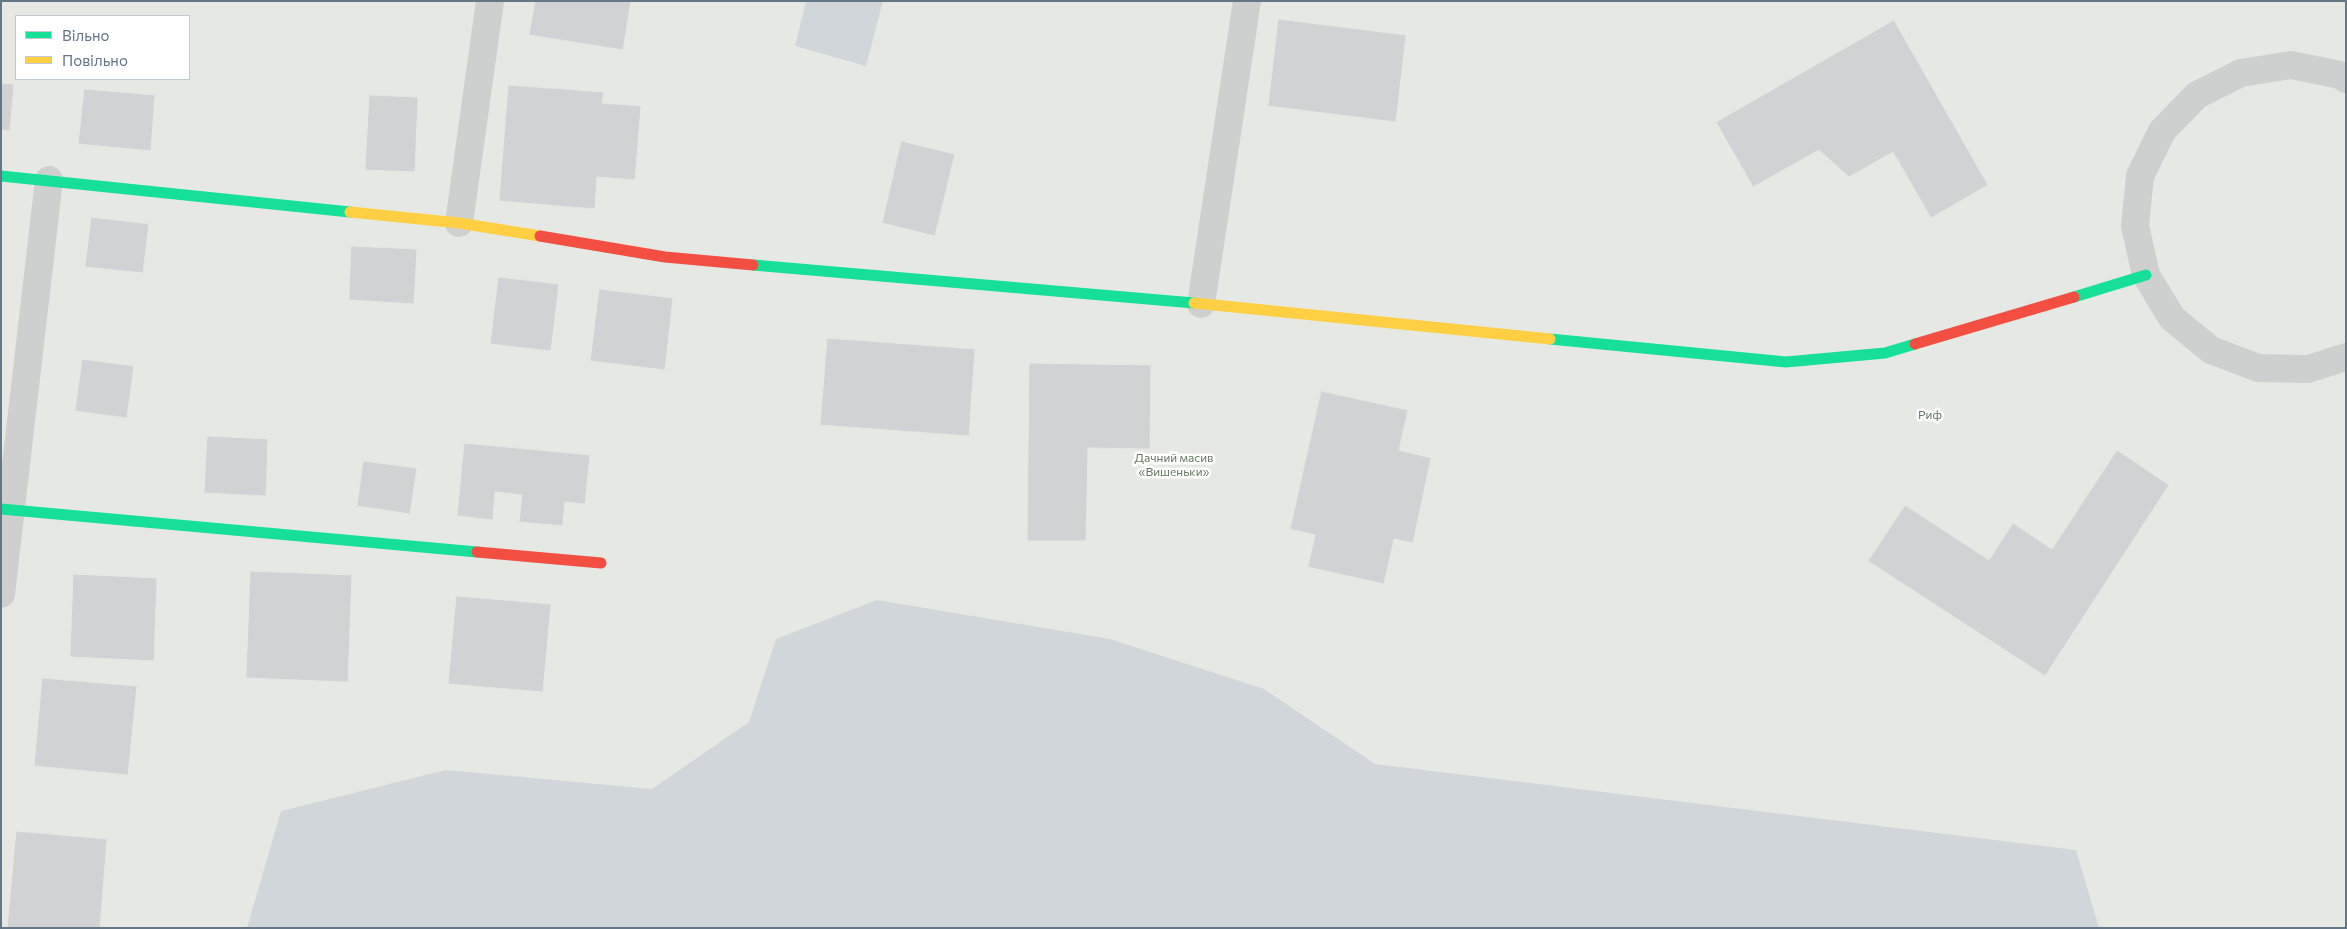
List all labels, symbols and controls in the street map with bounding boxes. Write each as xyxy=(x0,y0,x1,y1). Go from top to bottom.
legend xyxy=(15,15,190,80)
text: Вільно xyxy=(62,26,109,44)
text: Повільно xyxy=(62,51,128,69)
park label: Риф xyxy=(1918,408,1942,422)
park label: Дачний масив «Вишеньки» xyxy=(1135,451,1213,479)

